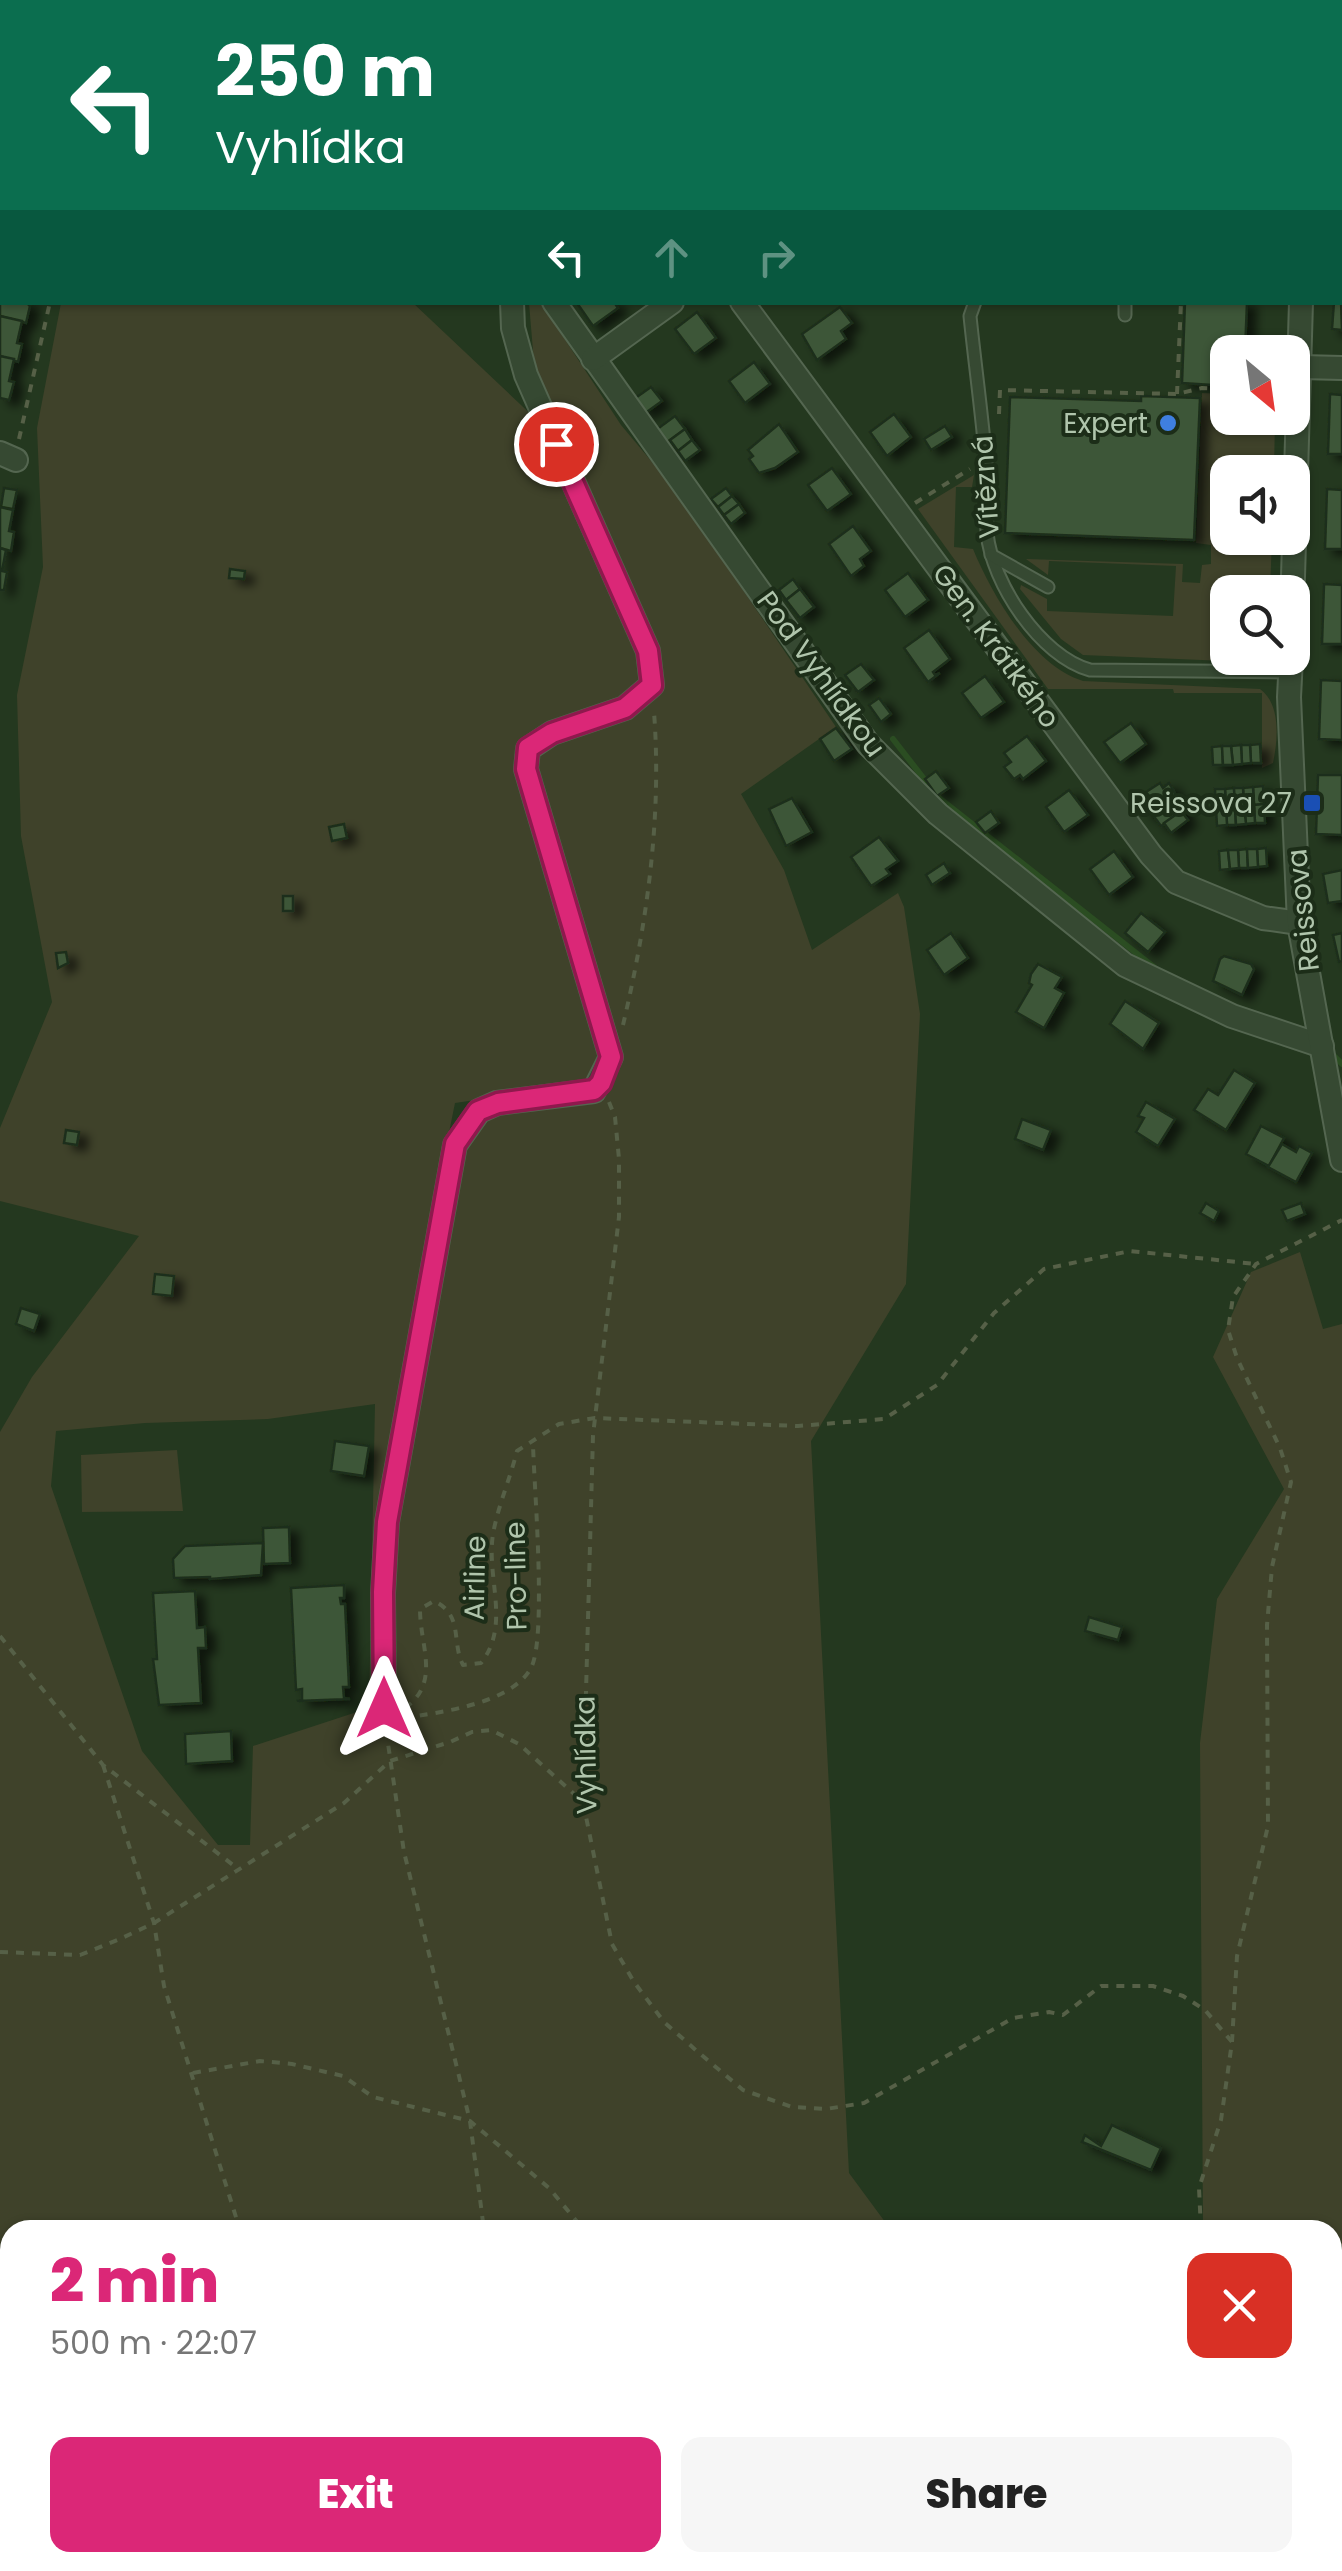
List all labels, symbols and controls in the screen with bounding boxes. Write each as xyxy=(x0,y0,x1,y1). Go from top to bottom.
text: 250 m xyxy=(215,22,435,121)
icon: left xyxy=(50,40,180,170)
text: Vyhlídka xyxy=(215,116,406,179)
icon: left xyxy=(539,230,594,285)
icon: ahead xyxy=(644,230,699,285)
icon: right xyxy=(749,230,804,285)
north arrow xyxy=(1210,335,1310,435)
map controls xyxy=(1210,335,1310,675)
pin xyxy=(514,402,599,487)
place label: Expert xyxy=(1063,404,1148,443)
marker: Expert xyxy=(1157,412,1179,434)
icon: arrive xyxy=(529,417,584,472)
street label: Vítězná xyxy=(963,434,1009,540)
button: sound xyxy=(1210,455,1310,555)
street label: Gen. Krátkého xyxy=(923,556,1069,736)
button: search xyxy=(1210,575,1310,675)
street label: Pod Vyhlídkou xyxy=(748,583,894,765)
place label: Reissova 27 xyxy=(1130,784,1292,823)
marker: Reissova 27 xyxy=(1301,792,1323,814)
street label: Reissova xyxy=(1277,847,1329,973)
street label: Pro-line xyxy=(496,1521,536,1631)
street label: Airline xyxy=(455,1535,495,1621)
position arrow xyxy=(332,1656,436,1760)
street label: Vyhlídka xyxy=(565,1695,607,1815)
text: 2 min xyxy=(50,2239,219,2323)
button: close xyxy=(1187,2253,1292,2358)
text: 500 m · 22:07 xyxy=(50,2320,257,2365)
button: Exit xyxy=(50,2437,661,2552)
button: Share xyxy=(681,2437,1292,2552)

